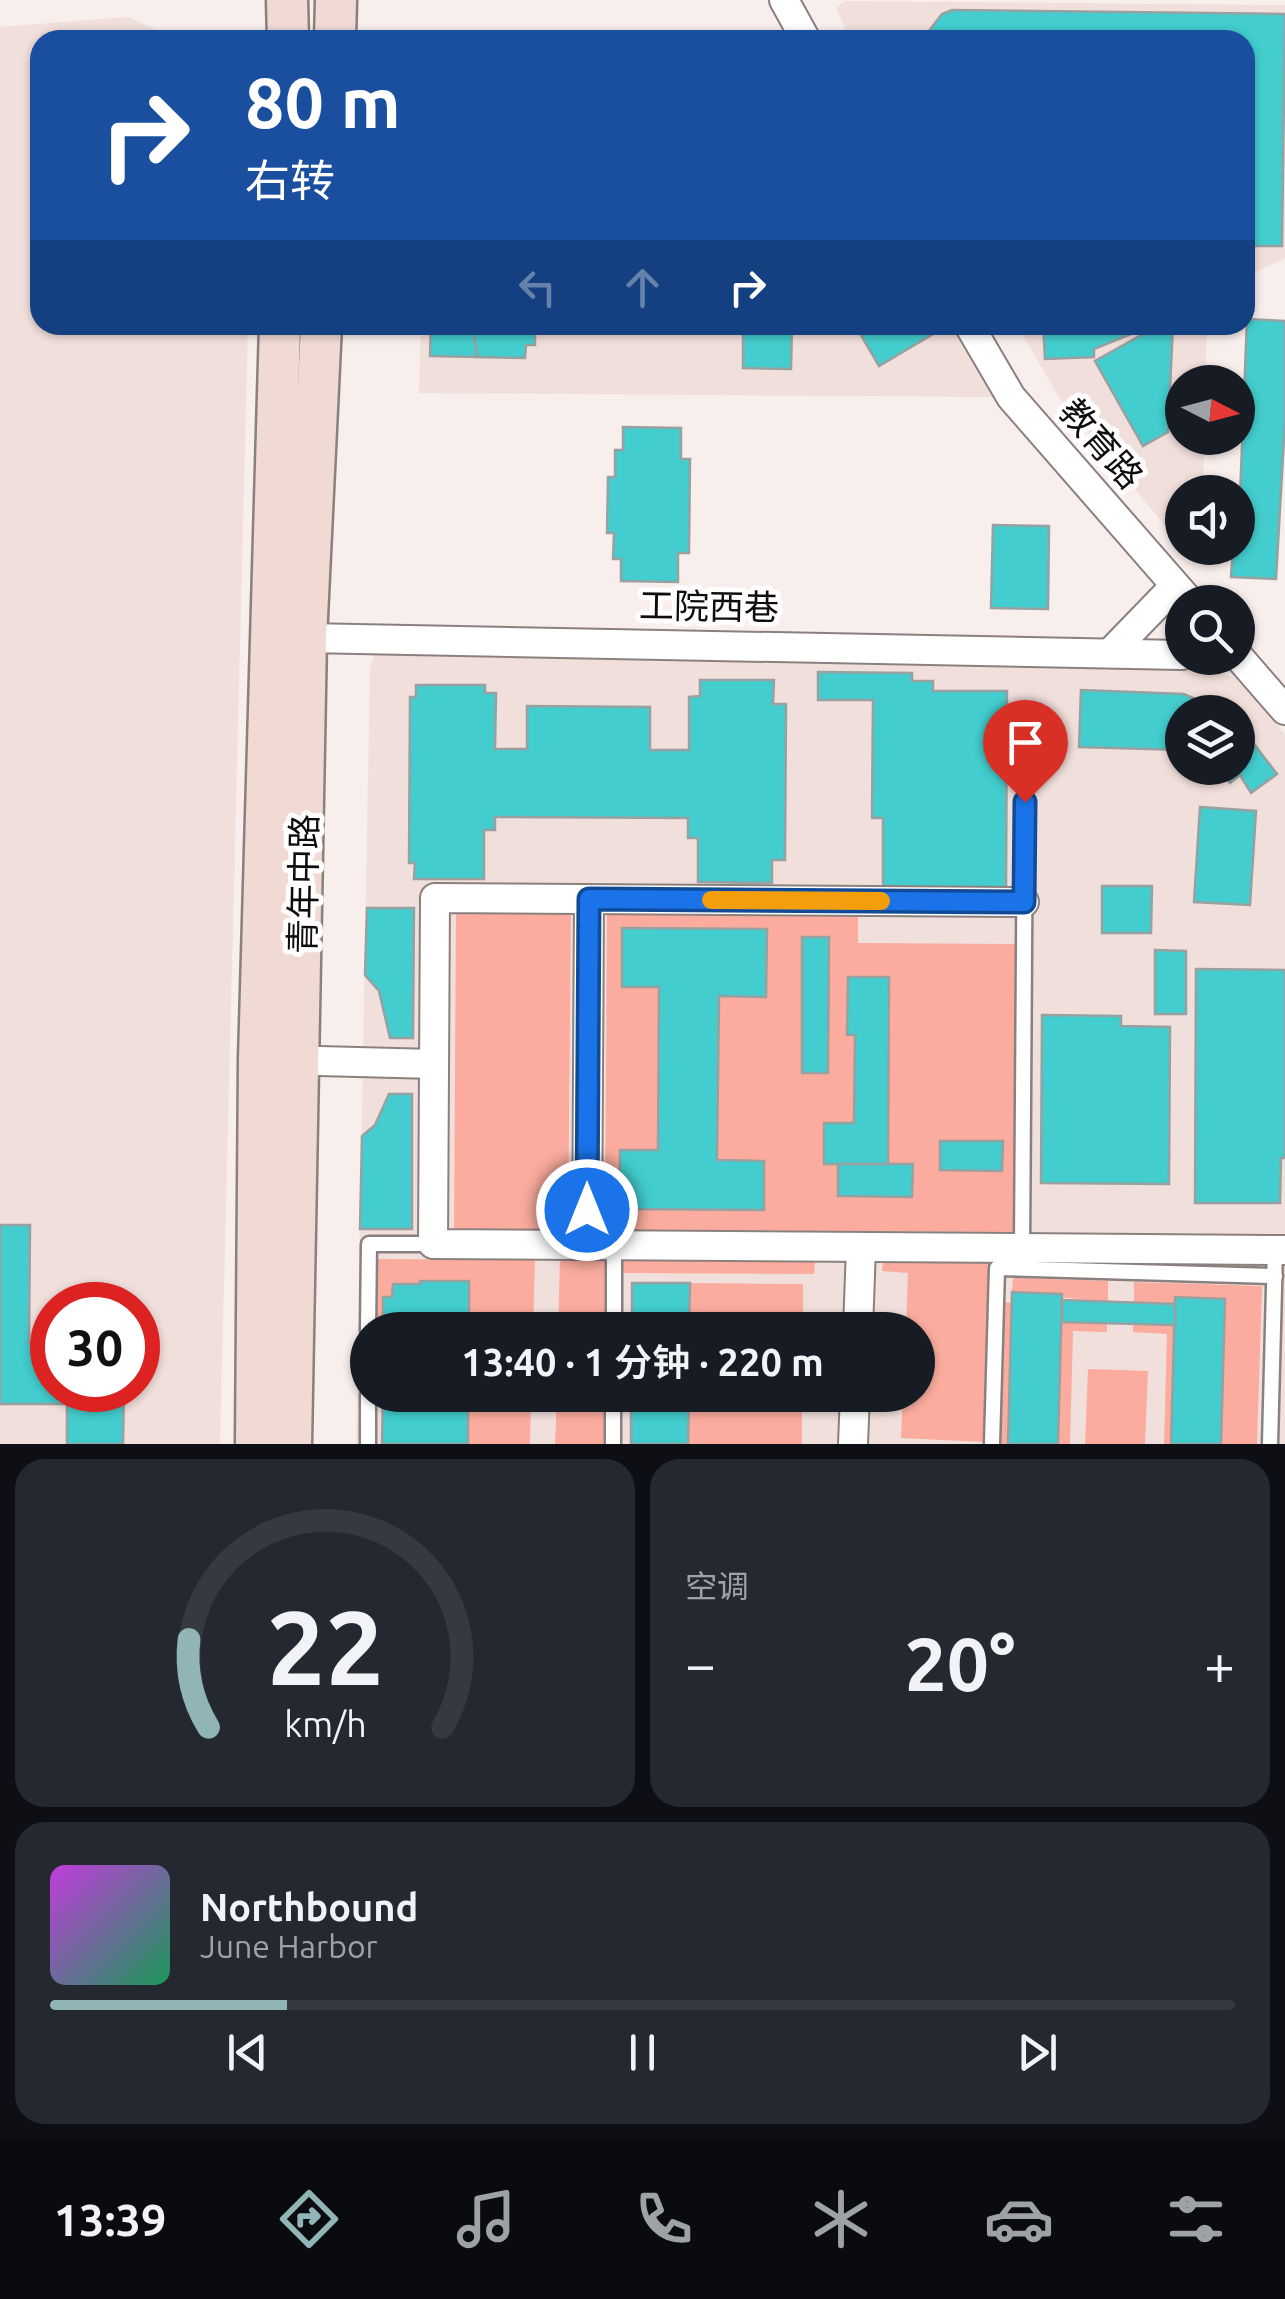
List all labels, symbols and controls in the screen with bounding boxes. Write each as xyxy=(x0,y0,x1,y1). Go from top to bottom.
text: 80 m xyxy=(245,63,401,141)
icon: right xyxy=(80,70,210,200)
text: 右转 xyxy=(245,155,335,206)
icon: left xyxy=(510,260,565,315)
icon: ahead xyxy=(615,260,670,315)
icon: right xyxy=(720,260,775,315)
north arrow xyxy=(1165,365,1255,455)
map controls xyxy=(1165,365,1255,785)
street label: 教育路 xyxy=(1052,391,1151,496)
button: sound xyxy=(1165,475,1255,565)
street label: 工院西巷 xyxy=(639,585,779,627)
button: search xyxy=(1165,585,1255,675)
button: layers xyxy=(1165,695,1255,785)
pin xyxy=(983,700,1068,803)
icon: arrive xyxy=(998,715,1053,770)
street label: 青年中路 xyxy=(282,814,324,954)
position arrow xyxy=(535,1158,639,1262)
speed limit sign: 30 xyxy=(30,1282,160,1412)
text: 13:40 · 1 分钟 · 220 m xyxy=(461,1341,824,1383)
text: 空调 xyxy=(685,1568,749,1604)
text: 22 xyxy=(266,1588,384,1705)
text: 20° xyxy=(904,1621,1016,1705)
text: − xyxy=(685,1633,716,1694)
text: + xyxy=(1204,1633,1235,1694)
text: km/h xyxy=(284,1704,366,1744)
text: Northbound xyxy=(200,1886,418,1928)
text: June Harbor xyxy=(200,1928,378,1964)
icon: previous xyxy=(220,2025,275,2080)
icon: pause xyxy=(615,2025,670,2080)
icon: next xyxy=(1010,2025,1065,2080)
icon: directions xyxy=(274,2184,344,2254)
icon: music xyxy=(451,2184,521,2254)
icon: phone xyxy=(629,2184,699,2254)
icon: climate xyxy=(806,2184,876,2254)
icon: car xyxy=(984,2184,1054,2254)
icon: filters xyxy=(1161,2184,1231,2254)
text: 13:39 xyxy=(54,2194,166,2245)

